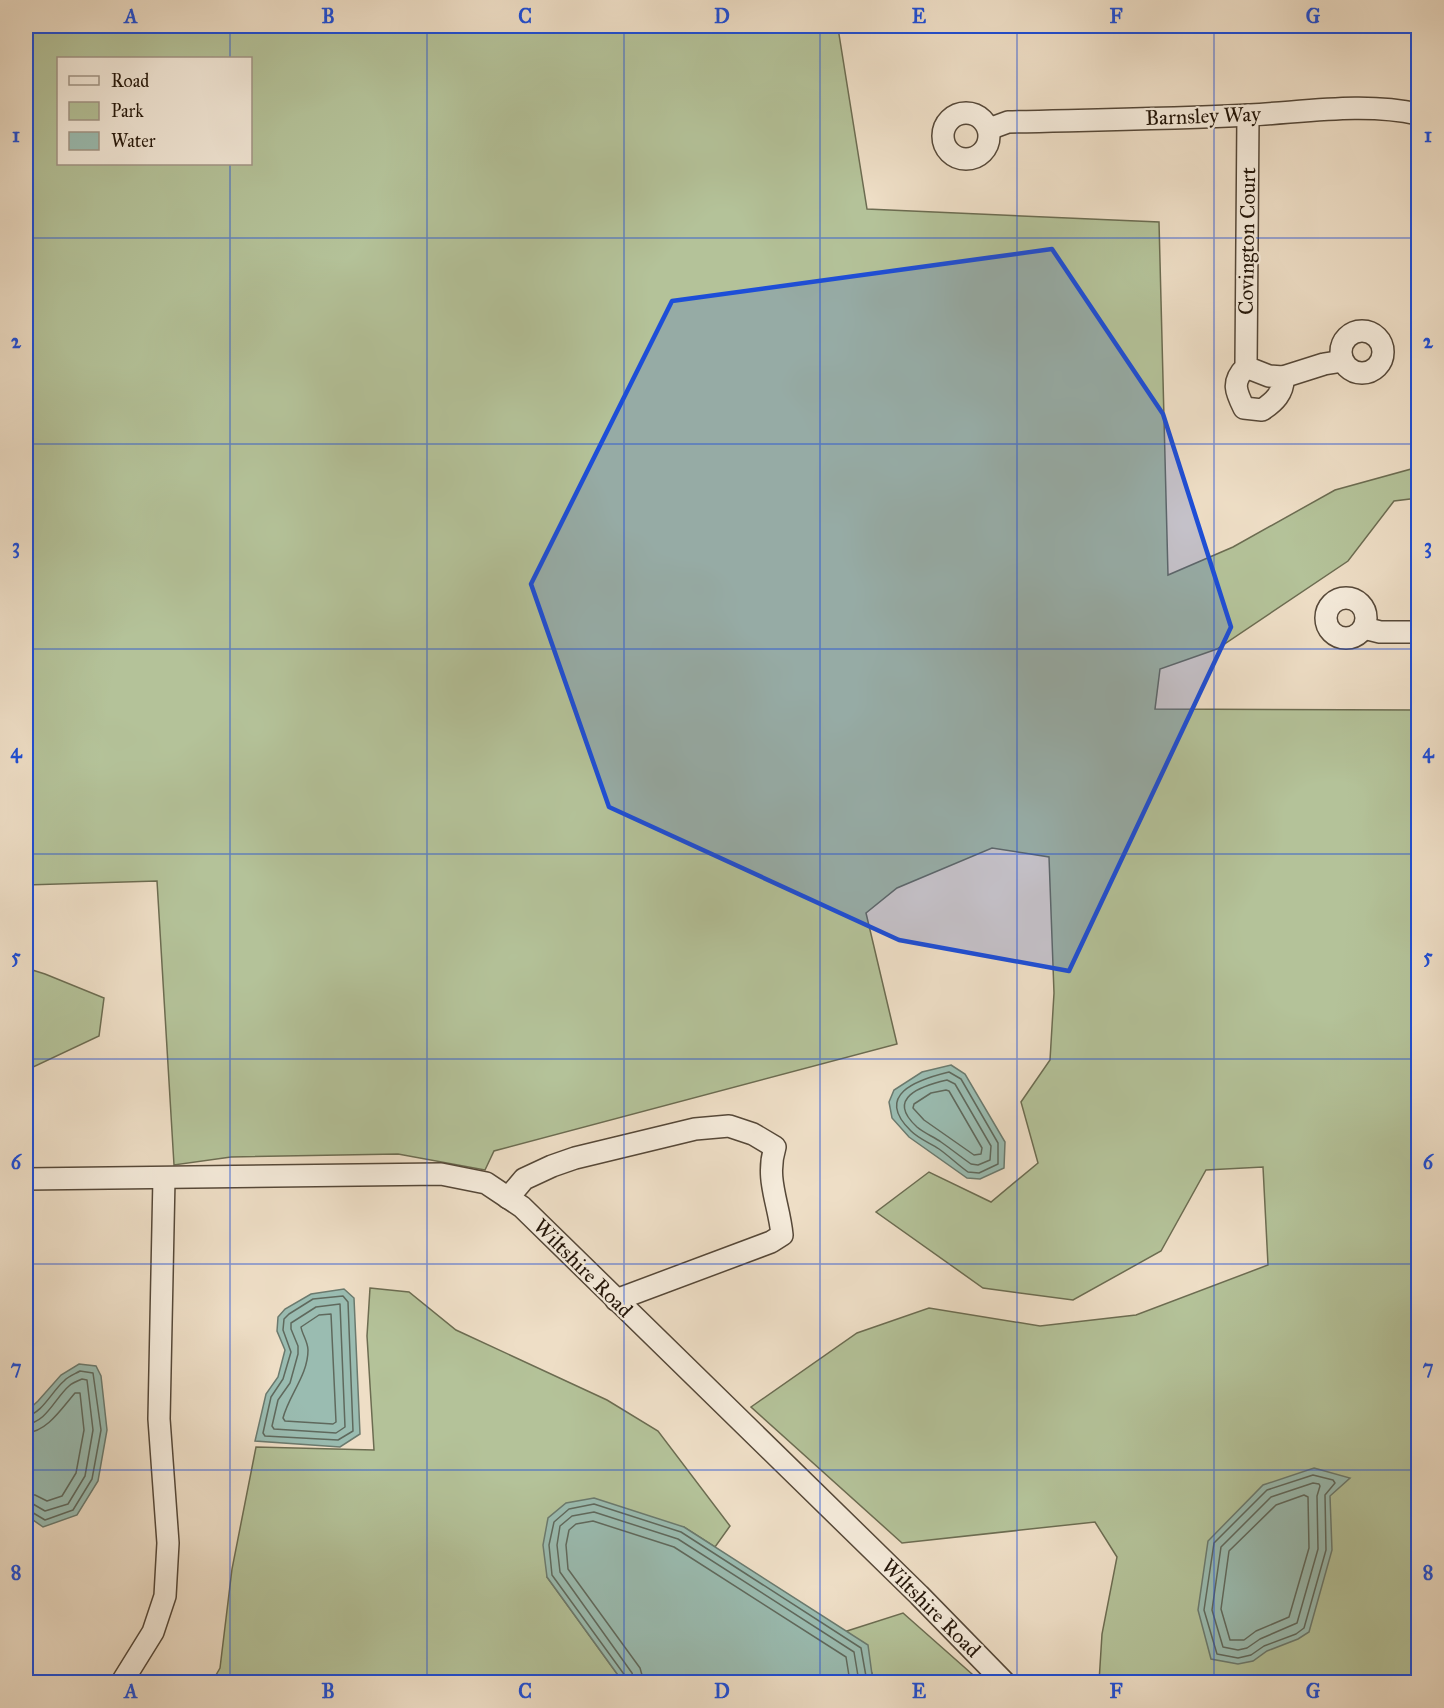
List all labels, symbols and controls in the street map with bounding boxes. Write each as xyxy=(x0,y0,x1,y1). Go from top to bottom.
text: A xyxy=(122,4,138,28)
text: B xyxy=(321,4,335,28)
text: C xyxy=(518,4,532,28)
text: D xyxy=(714,4,730,28)
text: E xyxy=(912,4,927,28)
text: F xyxy=(1109,4,1123,28)
text: G xyxy=(1306,4,1321,28)
legend xyxy=(57,57,252,165)
text: Road xyxy=(111,70,149,92)
text: Park xyxy=(111,100,144,122)
street label: Barnsley Way xyxy=(1145,101,1262,131)
text: 1 xyxy=(12,123,20,147)
text: 1 xyxy=(1424,123,1432,147)
text: Water xyxy=(111,130,156,152)
street label: Covington Court xyxy=(1233,166,1261,315)
text: 2 xyxy=(11,329,22,353)
text: 2 xyxy=(1423,329,1434,353)
text: 3 xyxy=(12,534,20,559)
text: 3 xyxy=(1424,534,1432,559)
text: 4 xyxy=(10,739,22,764)
text: 4 xyxy=(1422,739,1434,764)
text: 5 xyxy=(11,944,21,968)
text: 5 xyxy=(1423,944,1433,968)
text: 6 xyxy=(11,1150,23,1174)
text: 6 xyxy=(1423,1150,1435,1174)
street label: Wiltshire Road xyxy=(528,1213,638,1323)
text: 7 xyxy=(11,1355,22,1379)
text: 7 xyxy=(1423,1355,1434,1379)
street label: Wiltshire Road xyxy=(876,1553,986,1663)
text: 8 xyxy=(11,1560,21,1584)
text: 8 xyxy=(1423,1560,1433,1584)
text: A xyxy=(122,1679,138,1703)
text: B xyxy=(321,1679,335,1703)
text: C xyxy=(518,1679,532,1703)
text: D xyxy=(714,1679,730,1703)
text: E xyxy=(912,1679,927,1703)
text: F xyxy=(1109,1679,1123,1703)
text: G xyxy=(1306,1679,1321,1703)

